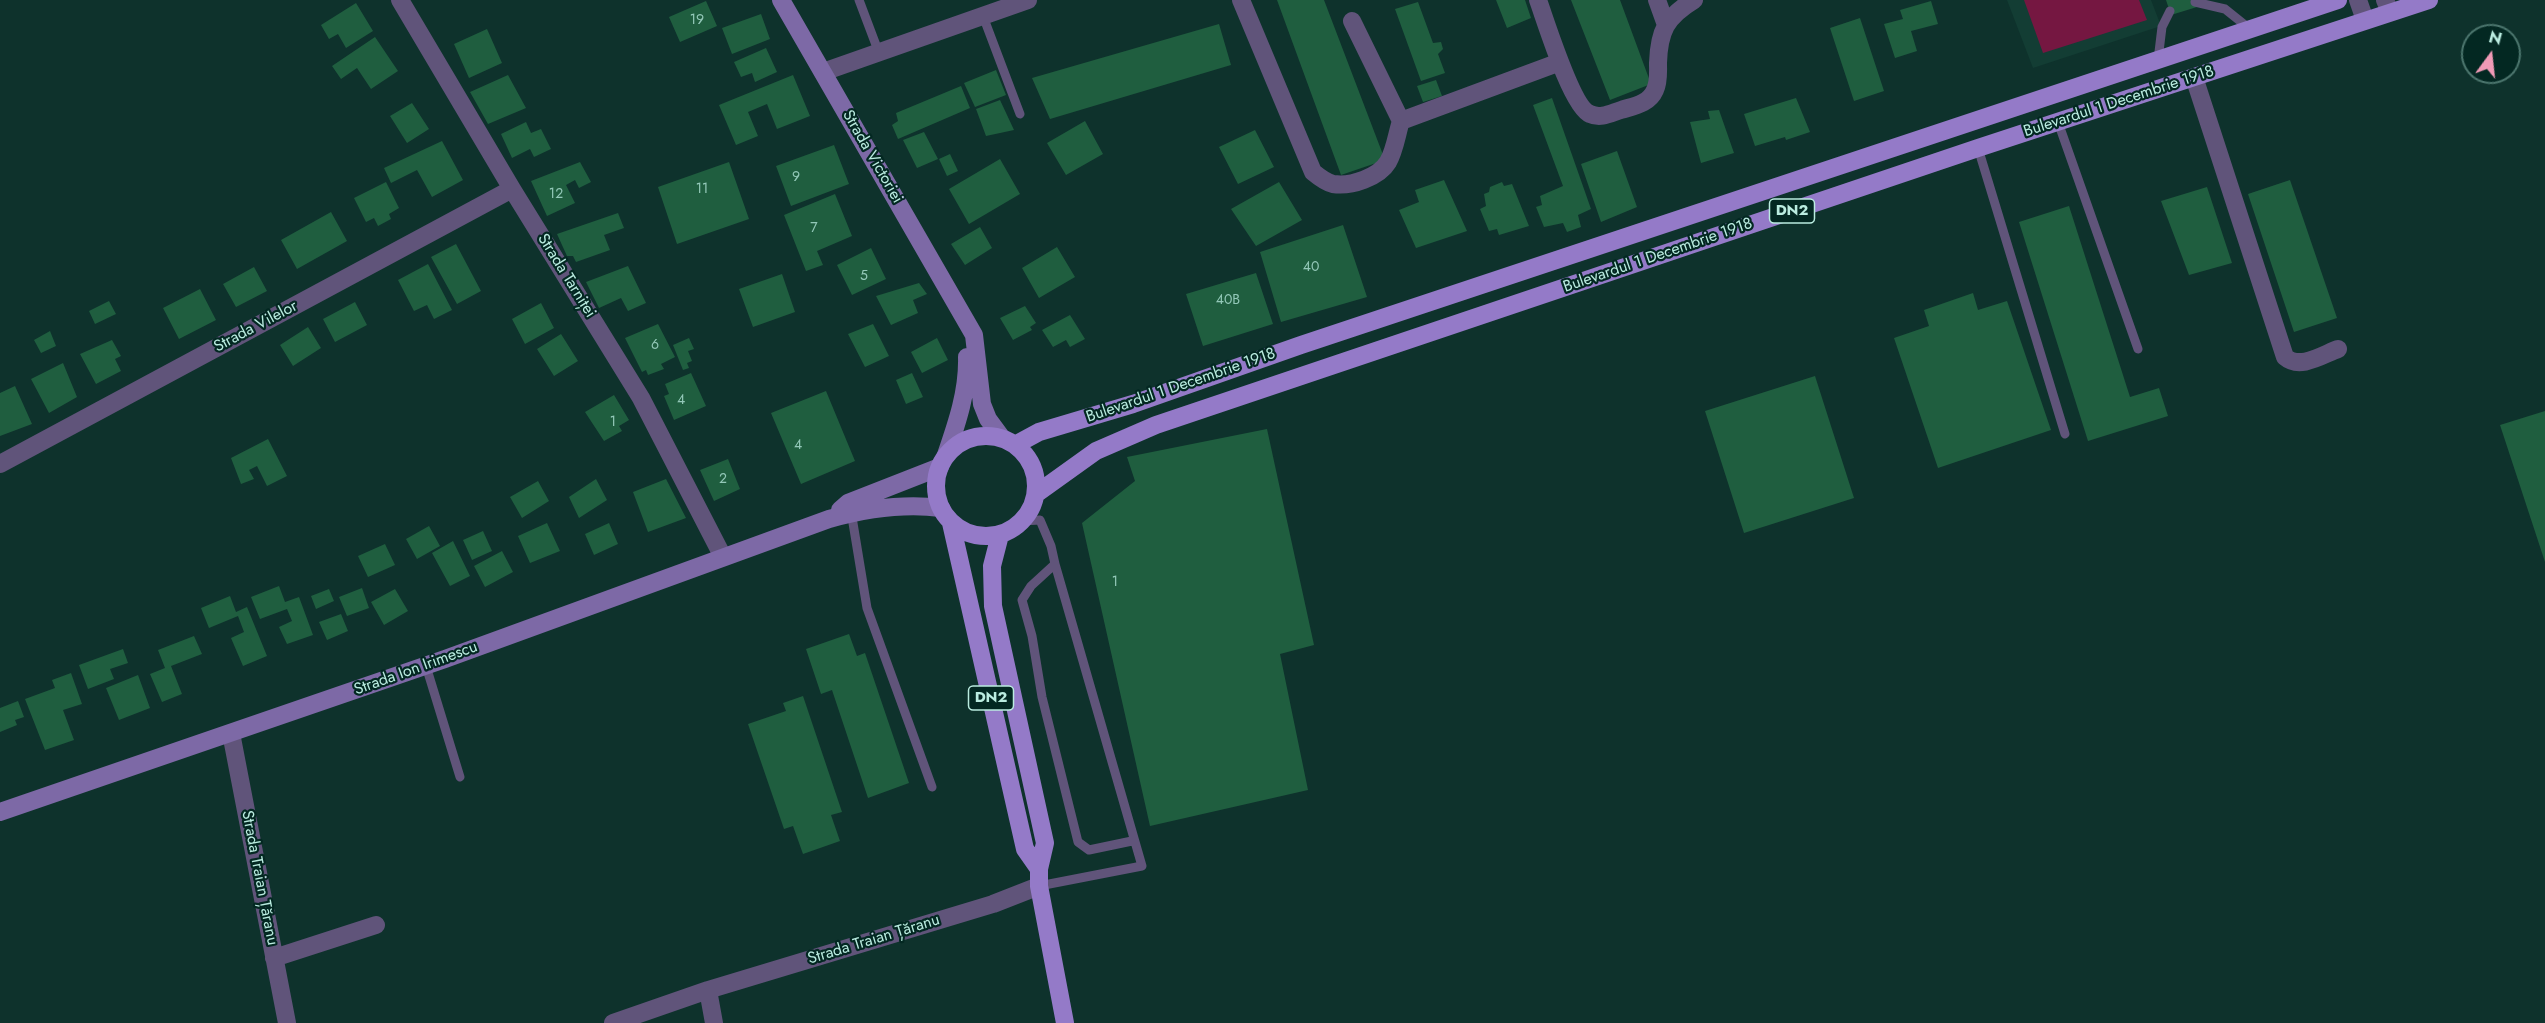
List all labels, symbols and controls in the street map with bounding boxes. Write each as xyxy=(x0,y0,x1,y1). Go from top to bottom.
house number: 19 xyxy=(690,13,704,29)
north arrow xyxy=(2461,24,2521,84)
text: N xyxy=(2486,25,2504,51)
street label: Bulevardul 1 Decembrie 1918 xyxy=(2021,62,2217,142)
street label: Strada Victoriei xyxy=(838,107,906,207)
house number: 9 xyxy=(792,170,800,186)
house number: 11 xyxy=(696,182,708,198)
house number: 12 xyxy=(549,187,563,203)
road number: DN2 xyxy=(1770,199,1814,223)
street label: Bulevardul 1 Decembrie 1918 xyxy=(1561,215,1755,297)
house number: 7 xyxy=(810,221,818,237)
street label: Strada Tarniței xyxy=(533,231,599,321)
house number: 40 xyxy=(1303,260,1319,276)
house number: 5 xyxy=(860,269,868,285)
house number: 40B xyxy=(1216,293,1240,309)
street label: Strada Vilelor xyxy=(211,297,301,357)
house number: 6 xyxy=(651,338,659,354)
street label: Bulevardul 1 Decembrie 1918 xyxy=(1084,345,1278,427)
house number: 4 xyxy=(677,393,685,409)
house number: 1 xyxy=(610,415,616,431)
house number: 4 xyxy=(794,438,802,454)
house number: 2 xyxy=(719,472,727,488)
house number: 1 xyxy=(1112,575,1118,591)
street label: Strada Ion Irimescu xyxy=(352,638,480,700)
road number: DN2 xyxy=(968,686,1014,710)
street label: Strada Traian Țăranu xyxy=(237,809,281,947)
street label: Strada Traian Țăranu xyxy=(806,911,942,969)

